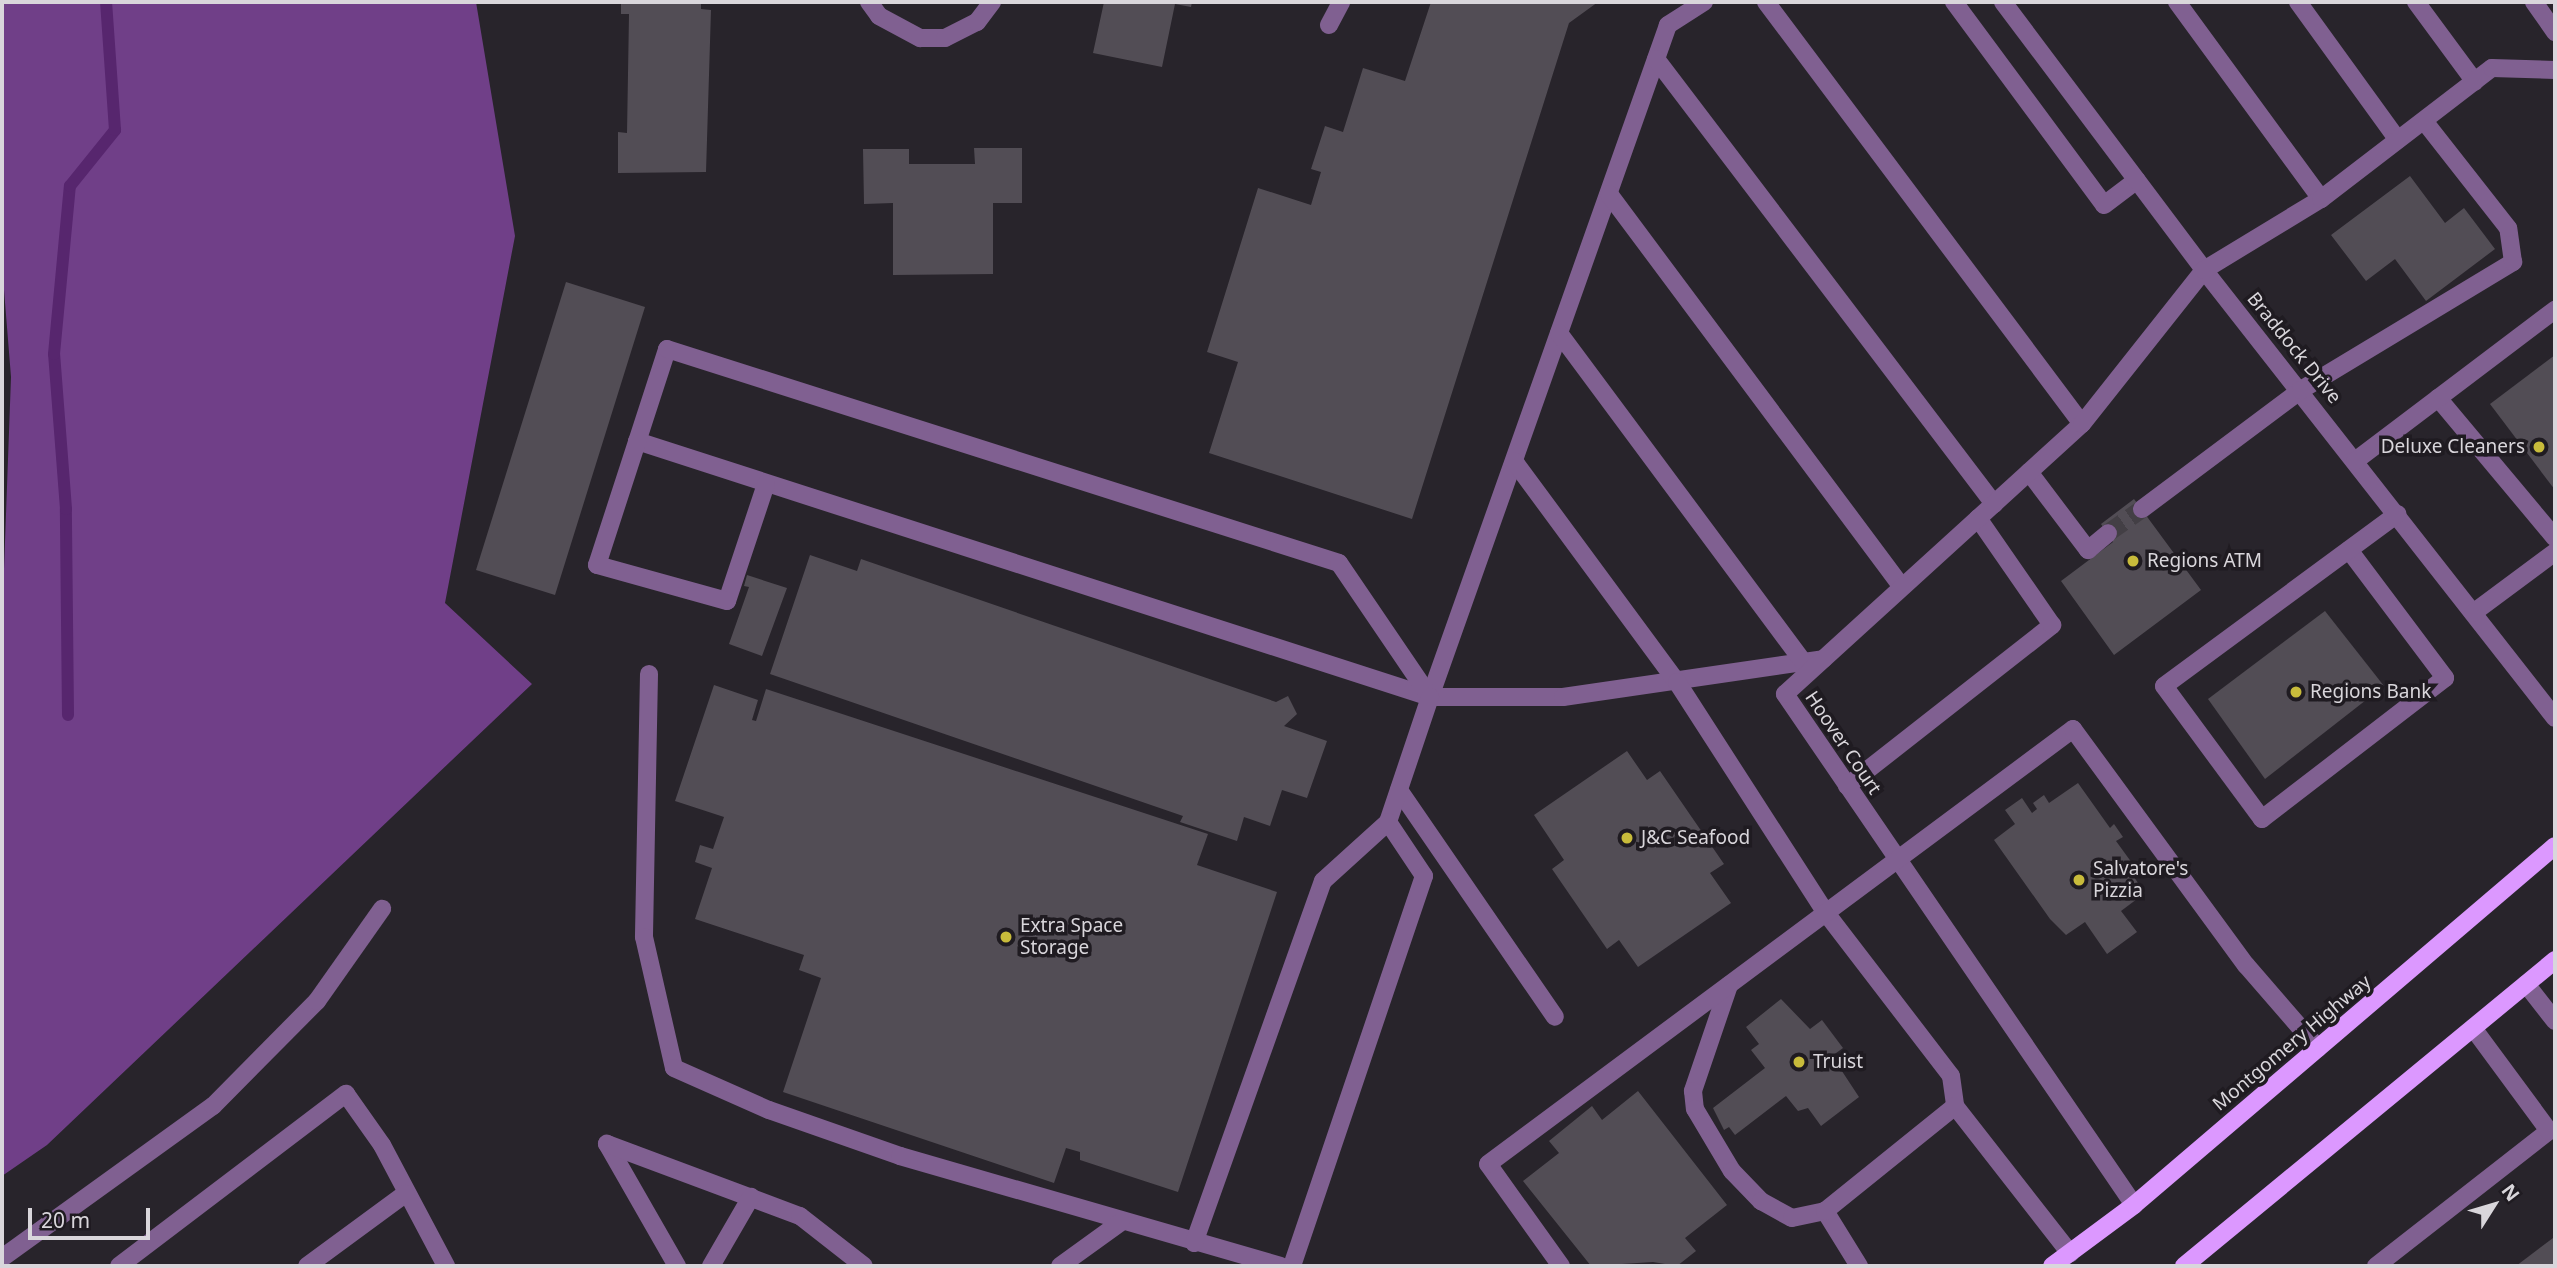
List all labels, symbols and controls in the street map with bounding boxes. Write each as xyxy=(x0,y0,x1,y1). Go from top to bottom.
street label: Braddock Drive xyxy=(2242,288,2346,408)
place label: Deluxe Cleaners xyxy=(2381,436,2525,458)
marker: Deluxe Cleaners xyxy=(2531,439,2547,455)
place label: Regions ATM xyxy=(2147,550,2262,572)
marker: Regions ATM xyxy=(2125,553,2141,569)
place label: Regions Bank xyxy=(2310,681,2431,703)
marker: Regions Bank xyxy=(2288,684,2304,700)
street label: Hoover Court xyxy=(1800,687,1886,799)
place label: J&C Seafood xyxy=(1641,827,1750,849)
marker: J&C Seafood xyxy=(1619,830,1635,846)
place label: Salvatore's Pizzia xyxy=(2093,858,2188,902)
marker: Salvatore's Pizzia xyxy=(2071,872,2087,888)
place label: Extra Space Storage xyxy=(1020,915,1123,959)
marker: Extra Space Storage xyxy=(998,929,1014,945)
street label: Montgomery Highway xyxy=(2208,970,2376,1116)
place label: Truist xyxy=(1813,1051,1863,1073)
marker: Truist xyxy=(1791,1054,1807,1070)
north arrow xyxy=(2459,1170,2529,1240)
text: N xyxy=(2496,1178,2526,1206)
scale bar xyxy=(32,1194,154,1238)
text: 20 m xyxy=(41,1206,90,1234)

